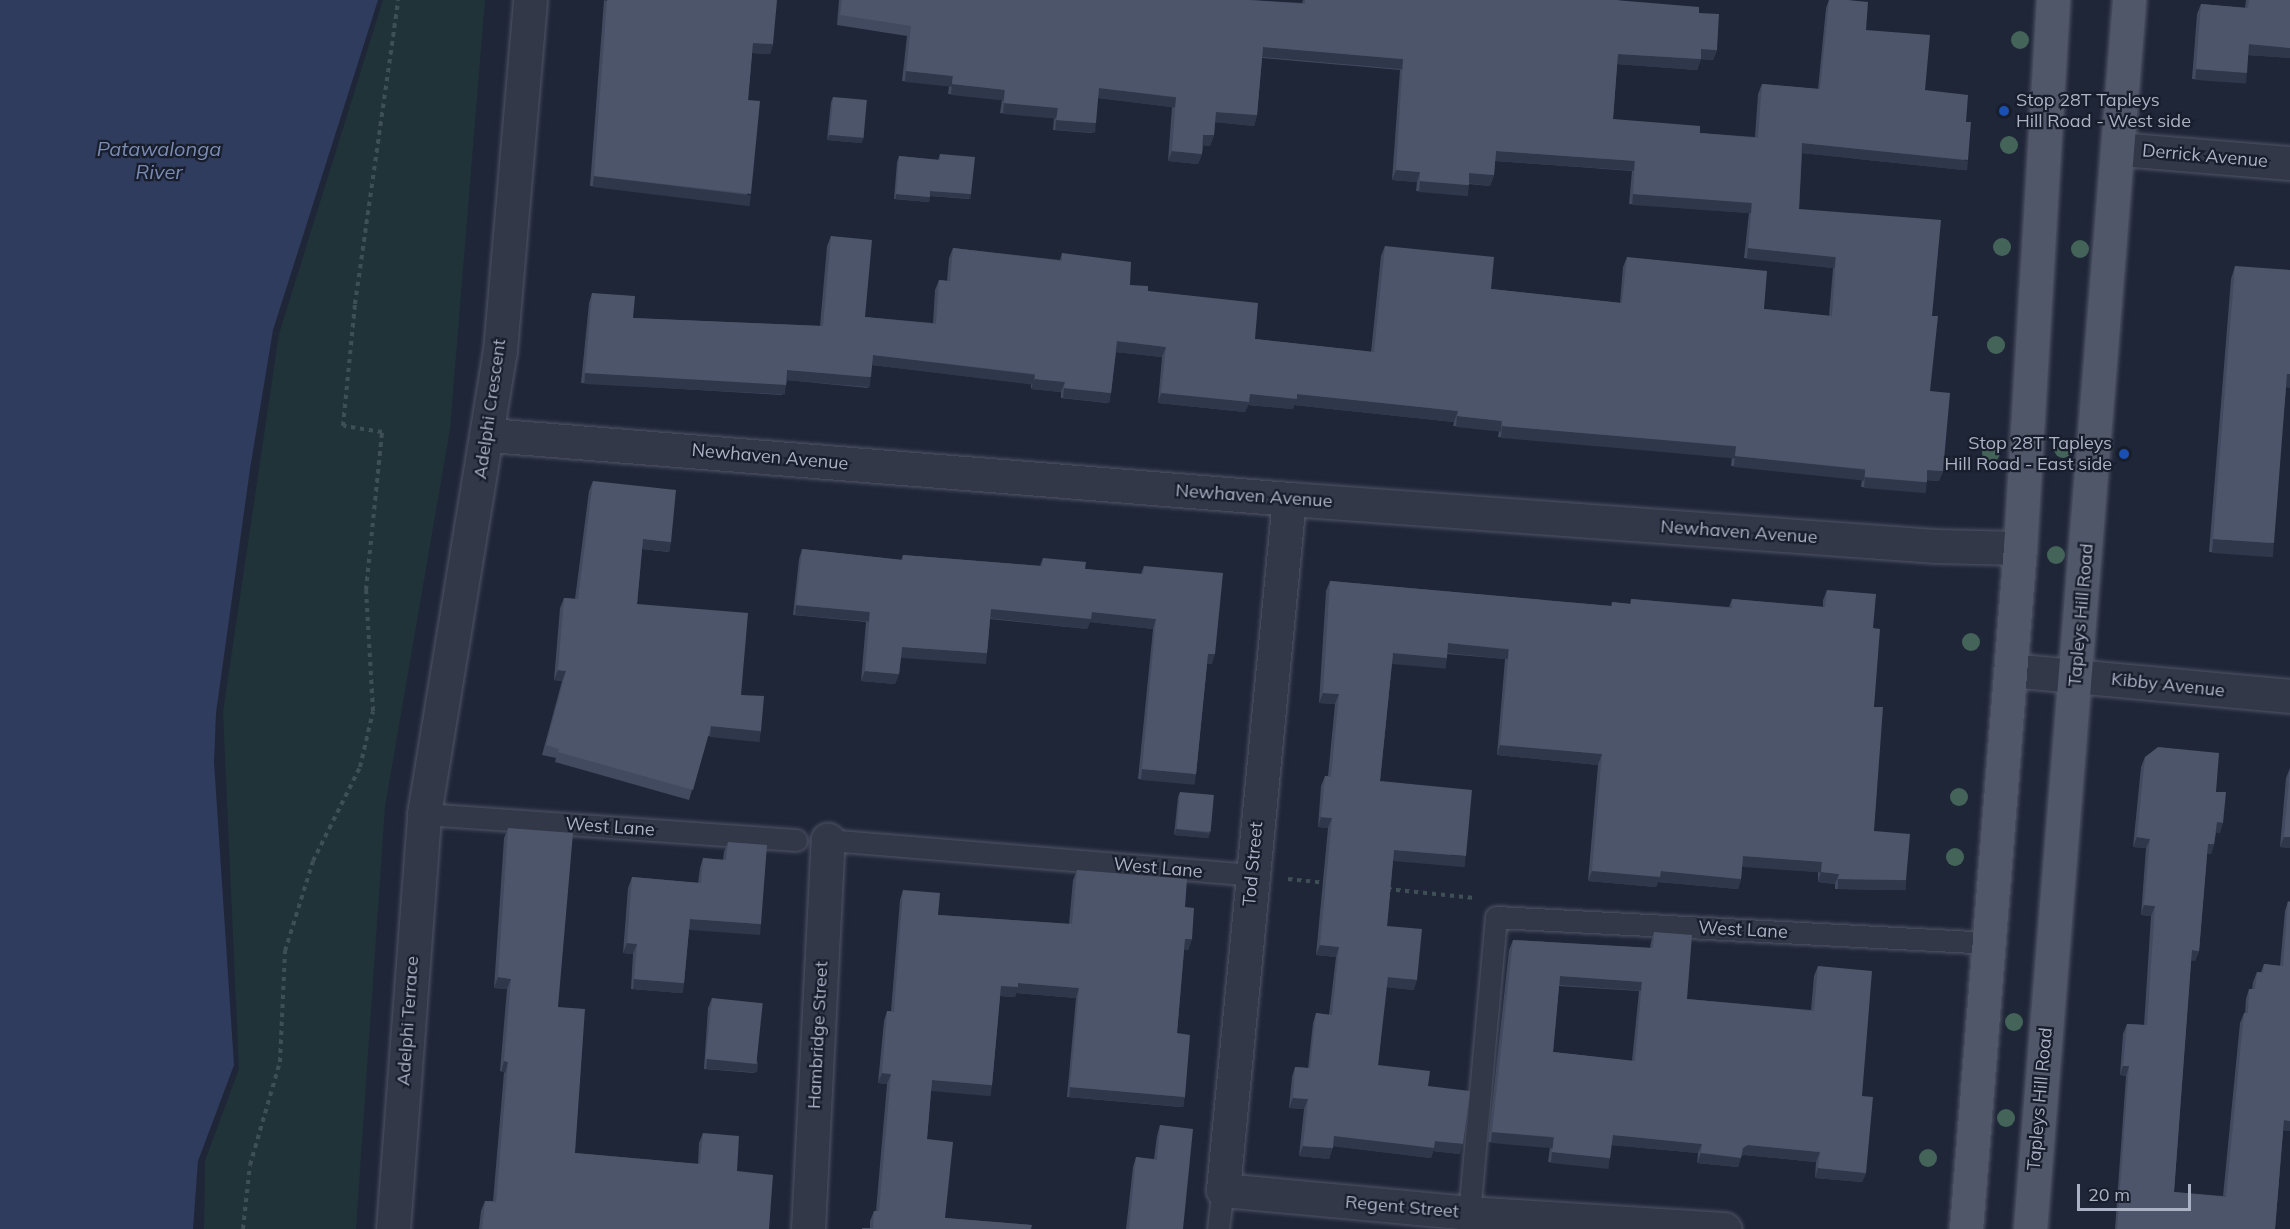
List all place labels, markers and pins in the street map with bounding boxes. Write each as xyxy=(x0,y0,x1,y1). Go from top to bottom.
place label: Stop 28T Tapleys Hill Road - West side xyxy=(2016,90,2191,132)
marker: Stop 28T Tapleys Hill Road - West side xyxy=(1997,104,2011,118)
place label: Stop 28T Tapleys Hill Road - East side xyxy=(1945,433,2112,476)
marker: Stop 28T Tapleys Hill Road - East side xyxy=(2117,447,2131,461)

